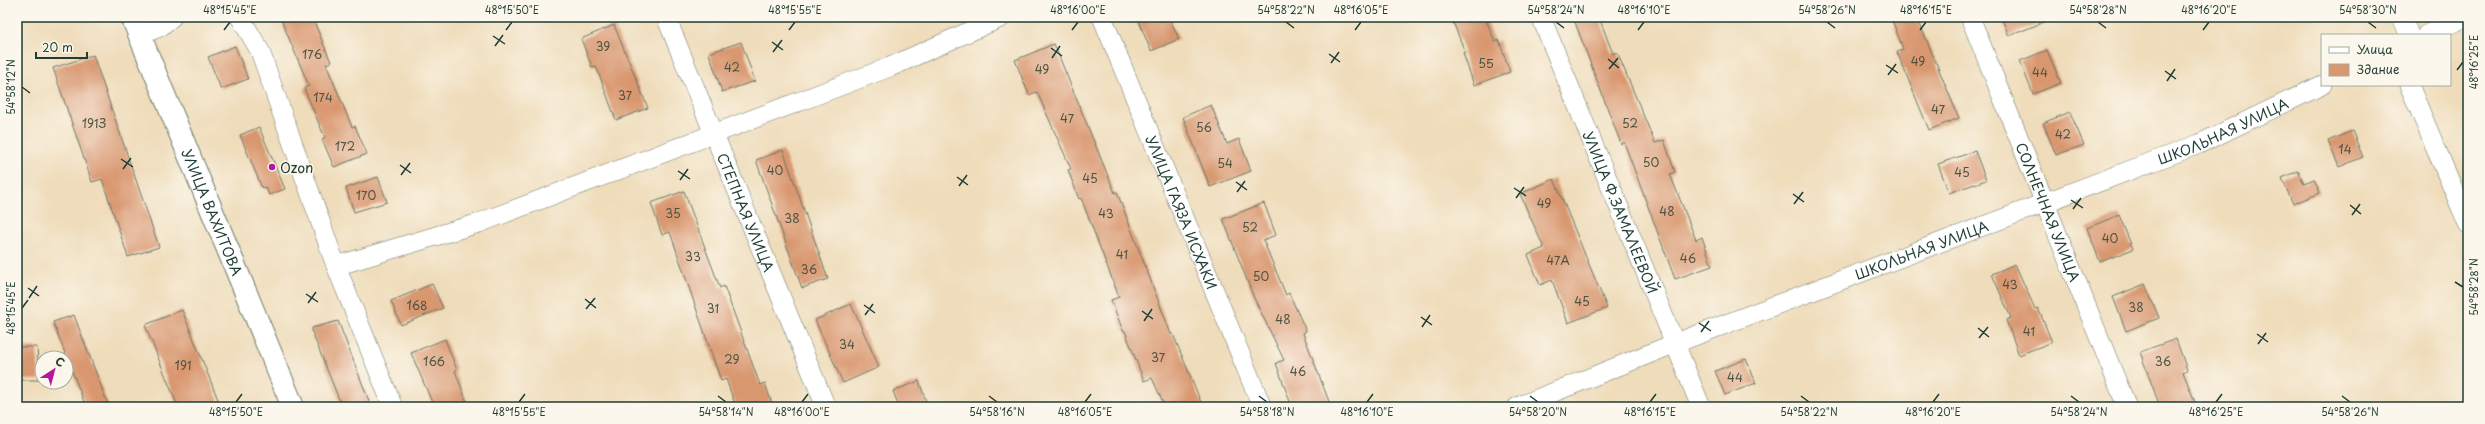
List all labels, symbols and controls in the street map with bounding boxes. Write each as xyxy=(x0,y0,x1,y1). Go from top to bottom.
text: 48°15'45"E xyxy=(203,2,257,17)
text: 48°15'50"E xyxy=(485,2,539,17)
text: 48°15'55"E xyxy=(768,2,822,17)
text: 48°16'00"E xyxy=(1050,2,1106,17)
text: 54°58'22"N xyxy=(1257,2,1315,17)
text: 48°16'05"E xyxy=(1334,2,1388,17)
text: 54°58'24"N xyxy=(1527,2,1585,17)
text: 48°16'10"E xyxy=(1618,2,1670,17)
text: 54°58'26"N xyxy=(1798,2,1856,17)
text: 48°16'15"E xyxy=(1900,2,1952,17)
text: 54°58'28"N xyxy=(2069,2,2127,17)
text: 48°16'20"E xyxy=(2181,2,2237,17)
text: 54°58'30"N xyxy=(2339,2,2397,17)
scale bar xyxy=(36,34,87,60)
legend xyxy=(2321,34,2451,86)
text: 48°16'25"E xyxy=(2466,35,2481,89)
house number: 39 xyxy=(596,37,610,55)
text: 20 m xyxy=(42,38,73,56)
text: Улица xyxy=(2357,40,2393,58)
house number: 176 xyxy=(302,45,322,63)
house number: 49 xyxy=(1911,52,1925,70)
house number: 55 xyxy=(1478,54,1494,72)
house number: 42 xyxy=(724,58,740,76)
text: 54°58'12"N xyxy=(3,59,18,115)
house number: 49 xyxy=(1035,60,1049,78)
text: Здание xyxy=(2357,60,2399,78)
house number: 44 xyxy=(2032,63,2048,81)
house number: 37 xyxy=(618,86,633,104)
house number: 174 xyxy=(313,88,333,106)
street label: ШКОЛЬНАЯ УЛИЦА xyxy=(2155,92,2292,169)
house number: 47 xyxy=(1931,100,1946,118)
house number: 47 xyxy=(1060,109,1075,127)
house number: 191З xyxy=(82,114,106,132)
house number: 52 xyxy=(1622,114,1638,132)
house number: 56 xyxy=(1196,118,1212,136)
house number: 42 xyxy=(2055,125,2071,143)
street label: УЛИЦА Ф.ЗАМАЛЕЕВОЙ xyxy=(1578,128,1664,297)
street label: УЛИЦА ГАЯЗА ИСХАКИ xyxy=(1141,132,1223,292)
house number: 172 xyxy=(335,137,355,155)
street label: СОЛНЕЧНАЯ УЛИЦА xyxy=(2011,139,2086,285)
house number: 14 xyxy=(2338,140,2352,158)
street label: УЛИЦА ВАХИТОВА xyxy=(177,146,248,279)
street label: СТЕПНАЯ УЛИЦА xyxy=(712,149,780,275)
house number: 50 xyxy=(1643,153,1659,171)
house number: 54 xyxy=(1217,154,1233,172)
place label: Ozon xyxy=(280,157,313,178)
house number: 40 xyxy=(767,161,784,179)
marker: Ozon xyxy=(267,162,277,172)
house number: 45 xyxy=(1954,163,1970,181)
house number: 45 xyxy=(1082,169,1098,187)
house number: 170 xyxy=(356,186,377,204)
house number: 49 xyxy=(1537,194,1551,212)
house number: 48 xyxy=(1659,202,1675,220)
house number: 35 xyxy=(665,204,681,222)
house number: 43 xyxy=(1098,204,1114,222)
house number: 38 xyxy=(784,209,800,227)
street label: ШКОЛЬНАЯ УЛИЦА xyxy=(1852,215,1991,285)
house number: 52 xyxy=(1242,218,1258,236)
house number: 40 xyxy=(2102,229,2119,247)
house number: 41 xyxy=(1116,245,1128,263)
house number: 33 xyxy=(685,247,701,265)
house number: 46 xyxy=(1680,249,1696,267)
house number: 47А xyxy=(1546,251,1570,269)
text: 54°58'28"N xyxy=(2466,258,2481,316)
house number: 36 xyxy=(801,260,817,278)
house number: 50 xyxy=(1253,267,1269,285)
house number: 43 xyxy=(2002,275,2018,293)
text: 48°15'45"E xyxy=(3,281,18,335)
house number: 45 xyxy=(1574,292,1590,310)
house number: 168 xyxy=(406,296,428,314)
house number: 38 xyxy=(2128,298,2144,316)
house number: 31 xyxy=(707,299,719,317)
house number: 48 xyxy=(1275,310,1291,328)
house number: 41 xyxy=(2023,322,2035,340)
house number: 34 xyxy=(839,335,855,353)
house number: 37 xyxy=(1151,348,1166,366)
north arrow xyxy=(34,350,74,390)
house number: 29 xyxy=(724,350,740,368)
text: С xyxy=(52,352,69,371)
house number: 166 xyxy=(423,352,445,370)
house number: 36 xyxy=(2155,352,2171,370)
house number: 191 xyxy=(175,356,191,374)
house number: 46 xyxy=(1290,362,1306,380)
house number: 44 xyxy=(1727,368,1743,386)
text: 48°15'50"E xyxy=(209,404,263,419)
text: 48°15'55"E xyxy=(492,404,546,419)
text: 54°58'14"N xyxy=(698,404,754,419)
text: 48°16'00"E xyxy=(774,404,830,419)
text: 54°58'16"N xyxy=(969,404,1025,419)
text: 48°16'05"E xyxy=(1058,404,1112,419)
text: 54°58'18"N xyxy=(1240,404,1295,419)
text: 48°16'10"E xyxy=(1341,404,1393,419)
text: 54°58'20"N xyxy=(1509,404,1567,419)
text: 48°16'15"E xyxy=(1624,404,1676,419)
text: 54°58'22"N xyxy=(1780,404,1838,419)
text: 48°16'20"E xyxy=(1905,404,1961,419)
text: 54°58'24"N xyxy=(2050,404,2108,419)
text: 48°16'25"E xyxy=(2189,404,2243,419)
text: 54°58'26"N xyxy=(2321,404,2379,419)

